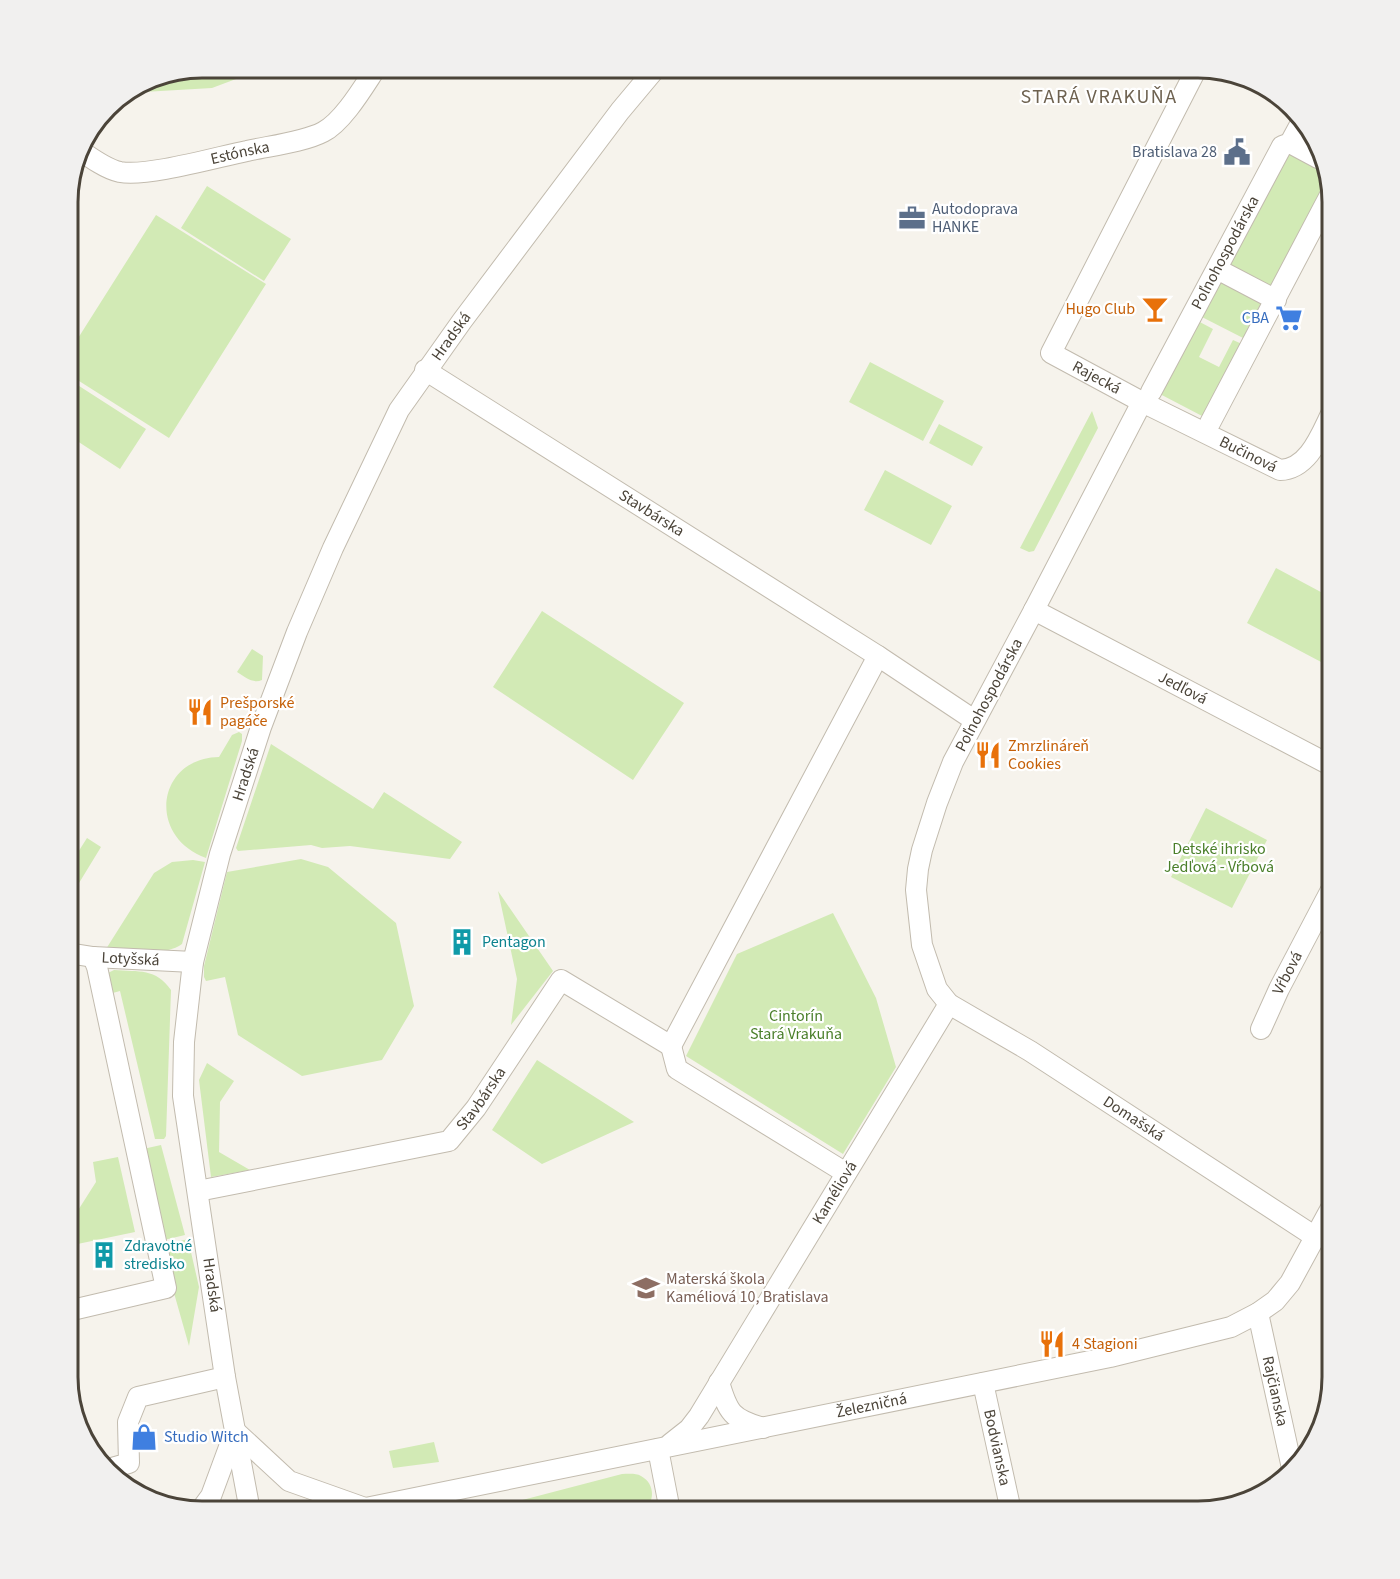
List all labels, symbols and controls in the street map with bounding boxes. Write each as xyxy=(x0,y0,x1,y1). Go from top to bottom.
district label: STARÁ VRAKUŇA xyxy=(1020,83,1178,111)
street label: Estónska xyxy=(208,136,271,170)
public building icon: Bratislava 28 xyxy=(1222,137,1252,167)
place label: Bratislava 28 xyxy=(1132,141,1217,163)
street label: Poľnohospodárska xyxy=(1186,192,1265,313)
place label: Autodoprava HANKE xyxy=(932,198,1018,238)
office icon: Autodoprava HANKE xyxy=(897,203,927,233)
bar icon: Hugo Club xyxy=(1140,294,1170,324)
place label: Hugo Club xyxy=(1065,298,1135,320)
supermarket icon: CBA xyxy=(1274,303,1304,333)
street label: Hradská xyxy=(426,307,476,365)
place label: CBA xyxy=(1242,307,1269,329)
street label: Rajecká xyxy=(1068,355,1125,400)
street label: Bučinová xyxy=(1216,431,1281,478)
street label: Stavbárska xyxy=(615,484,689,542)
street label: Poľnohospodárska xyxy=(950,634,1028,756)
street label: Jedľová xyxy=(1154,666,1211,710)
place label: Prešporské pagáče xyxy=(220,692,294,732)
restaurant icon: Prešporské pagáče xyxy=(185,697,215,727)
place label: Zmrzlináreň Cookies xyxy=(1008,735,1089,775)
restaurant icon: Zmrzlináreň Cookies xyxy=(973,740,1003,770)
street label: Hradská xyxy=(227,745,265,804)
park label: Detské ihrisko Jedľová - Vŕbová xyxy=(1164,838,1274,878)
building icon: Pentagon xyxy=(447,927,477,957)
place label: Pentagon xyxy=(482,931,546,953)
street label: Lotyšská xyxy=(101,946,160,971)
street label: Vŕbová xyxy=(1267,947,1308,998)
park label: Cintorín Stará Vrakuňa xyxy=(750,1005,842,1045)
street label: Stavbárska xyxy=(451,1063,511,1135)
street label: Domašská xyxy=(1099,1091,1169,1147)
street label: Kaméliová xyxy=(807,1157,862,1228)
place label: Zdravotné stredisko xyxy=(124,1235,192,1275)
building icon: Zdravotné stredisko xyxy=(89,1240,119,1270)
street label: Hradská xyxy=(197,1256,227,1314)
place label: Materská škola Kaméliová 10, Bratislava xyxy=(666,1268,829,1308)
school or university icon: Materská škola Kaméliová 10, Bratislava xyxy=(631,1273,661,1303)
restaurant icon: 4 Stagioni xyxy=(1037,1329,1067,1359)
place label: 4 Stagioni xyxy=(1072,1333,1138,1355)
street label: Rajčianska xyxy=(1257,1354,1294,1429)
street label: Železničná xyxy=(834,1387,909,1423)
street label: Bodvianska xyxy=(978,1407,1016,1488)
shop icon: Studio Witch xyxy=(129,1422,159,1452)
place label: Studio Witch xyxy=(164,1426,249,1448)

